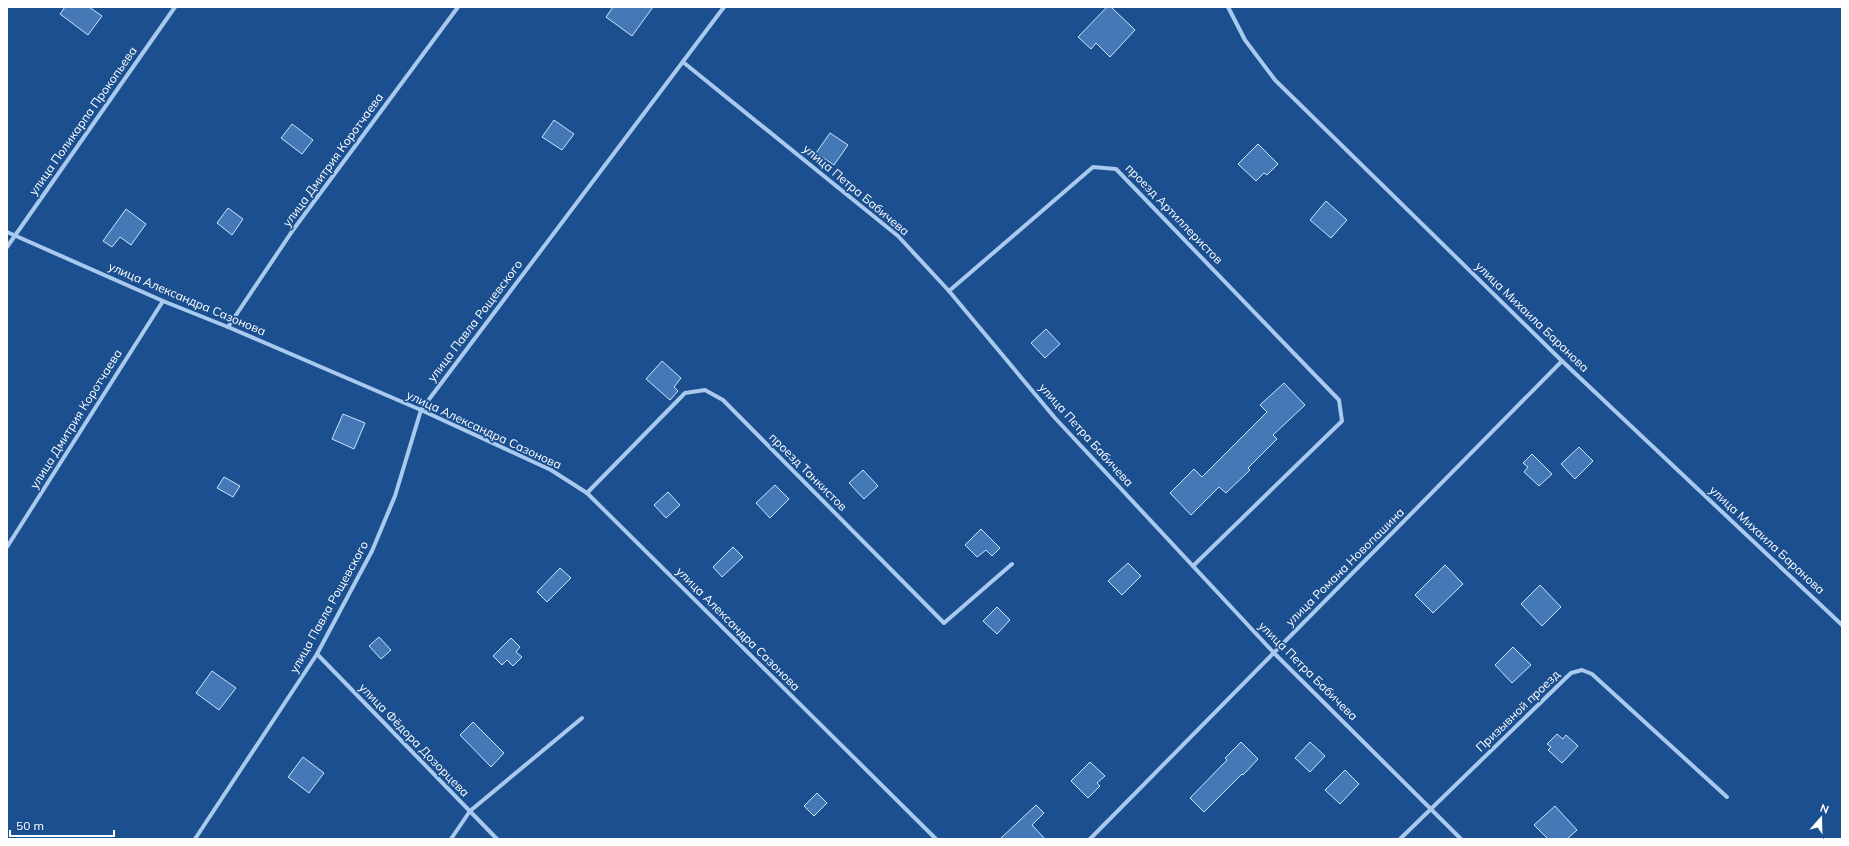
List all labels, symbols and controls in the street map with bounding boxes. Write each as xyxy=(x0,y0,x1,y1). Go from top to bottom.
street label: улица Поликарпа Прокопьева xyxy=(25,43,140,198)
street label: улица Дмитрия Коротчаева xyxy=(279,90,386,230)
street label: улица Петра Бабичева xyxy=(800,141,913,238)
street label: проезд Артиллеристов xyxy=(1122,160,1226,267)
street label: улица Павла Рощевского xyxy=(424,257,525,385)
street label: улица Михаила Баранова xyxy=(1472,258,1592,375)
street label: улица Александра Сазонова xyxy=(106,259,268,339)
street label: улица Дмитрия Коротчаева xyxy=(26,346,125,491)
street label: улица Петра Бабичева xyxy=(1036,380,1137,490)
street label: улица Александра Сазонова xyxy=(404,387,564,472)
street label: проезд Танкистов xyxy=(766,429,851,514)
street label: улица Михаила Баранова xyxy=(1707,482,1828,597)
street label: улица Романа Новопашина xyxy=(1282,504,1407,629)
street label: улица Павла Рощевского xyxy=(286,538,371,675)
street label: улица Александра Сазонова xyxy=(673,563,804,694)
street label: улица Петра Бабичева xyxy=(1256,618,1361,723)
street label: Призывной проезд xyxy=(1472,667,1563,755)
street label: улица Фёдора Дозорцева xyxy=(356,680,473,800)
north arrow xyxy=(1801,798,1841,838)
text: N xyxy=(1818,801,1831,817)
scale bar xyxy=(10,812,114,838)
text: 50 m xyxy=(16,818,44,833)

